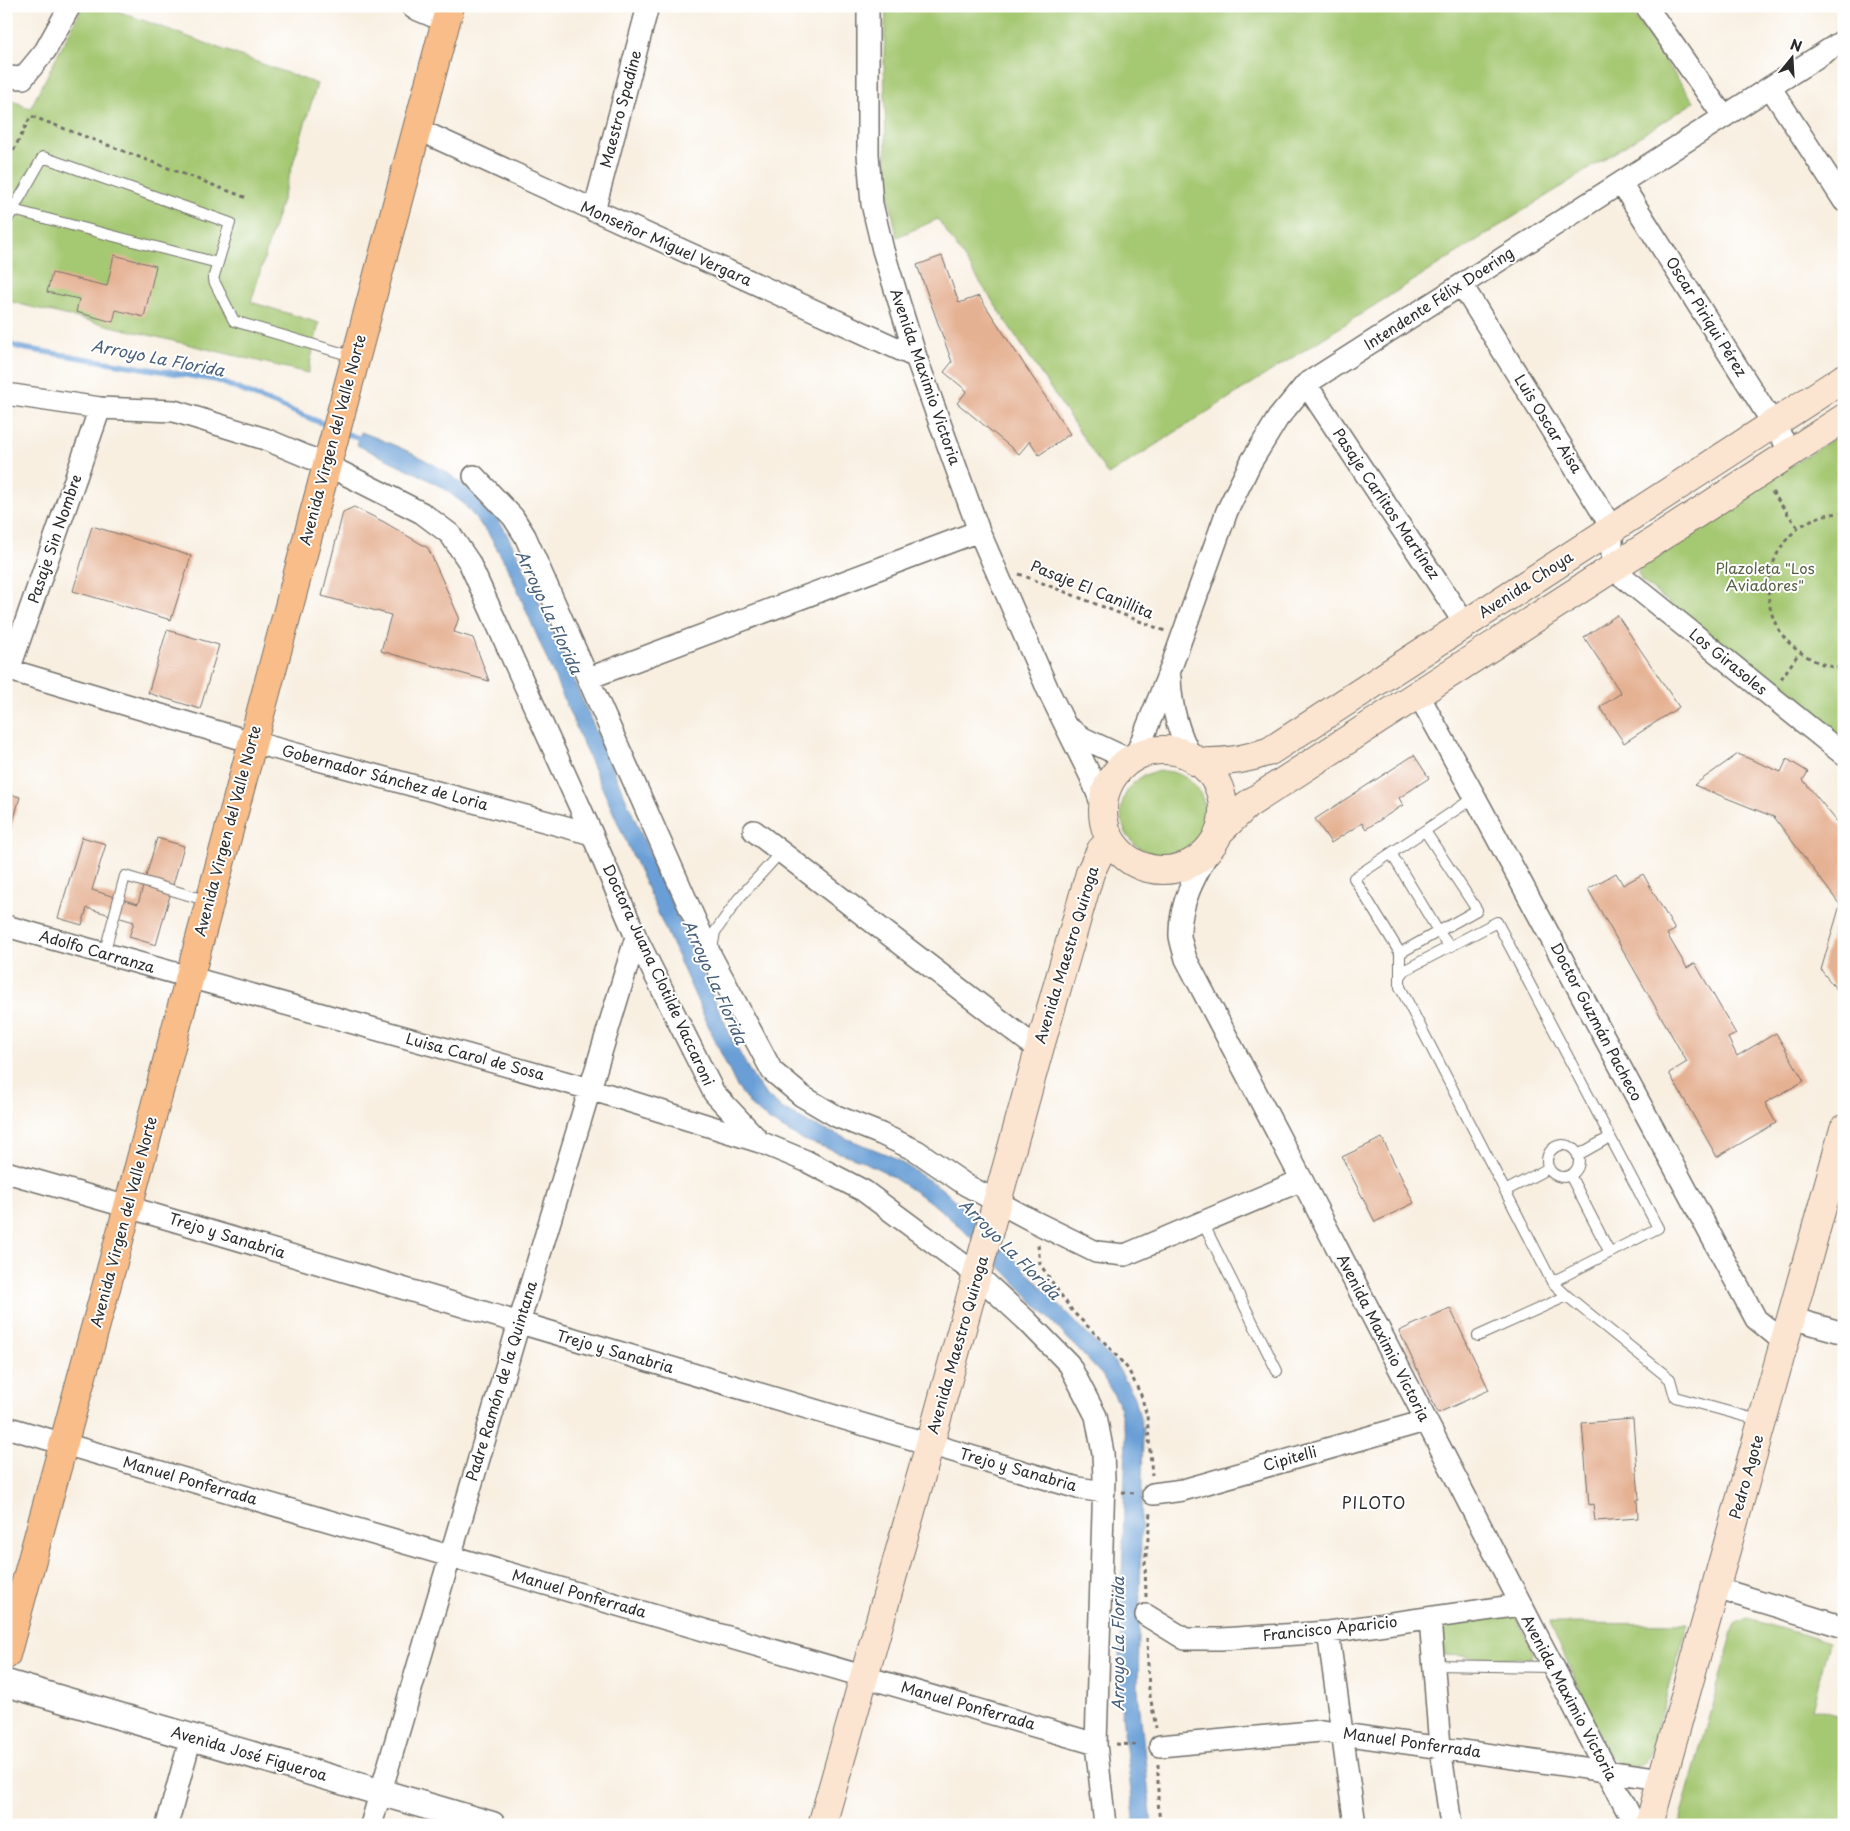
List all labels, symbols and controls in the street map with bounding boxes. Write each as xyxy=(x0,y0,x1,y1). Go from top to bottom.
north arrow xyxy=(1768,32,1818,82)
text: N xyxy=(1788,33,1805,57)
street label: Maestro Spadine xyxy=(593,47,646,170)
street label: Monseñor Miguel Vergara xyxy=(577,194,756,291)
street label: Intendente Félix Doering xyxy=(1359,240,1518,355)
street label: Oscar Piriqui Pérez xyxy=(1661,252,1753,381)
street label: Avenida Maximio Victoria xyxy=(885,285,968,469)
street label: Avenida Virgen del Valle Norte xyxy=(292,331,371,548)
water label: Arroyo La Florida xyxy=(90,332,227,382)
street label: Luis Oscar Aisa xyxy=(1510,369,1589,478)
street label: Pasaje Carlitos Martínez xyxy=(1328,423,1446,583)
street label: Pasaje Sin Nombre xyxy=(21,471,86,606)
street label: Avenida Choya xyxy=(1473,544,1578,623)
water label: Arroyo La Florida xyxy=(511,546,590,678)
street label: Pasaje El Canillita xyxy=(1028,553,1158,624)
park label: Plazoleta "Los Aviadores" xyxy=(1715,556,1815,596)
street label: Los Girasoles xyxy=(1685,622,1773,700)
street label: Avenida Virgen del Valle Norte xyxy=(187,722,266,939)
street label: Gobernador Sánchez de Loria xyxy=(280,738,492,815)
street label: Doctora Juana Clotilde Vaccaroni xyxy=(598,860,721,1089)
street label: Avenida Maestro Quiroga xyxy=(1028,862,1104,1046)
water label: Arroyo La Florida xyxy=(678,915,755,1049)
street label: Adolfo Carranza xyxy=(37,923,158,978)
street label: Doctor Guzmán Pacheco xyxy=(1546,938,1649,1105)
street label: Luisa Carol de Sosa xyxy=(403,1026,548,1085)
street label: Avenida Virgen del Valle Norte xyxy=(83,1113,162,1330)
water label: Arroyo La Florida xyxy=(955,1192,1067,1305)
street label: Trejo y Sanabria xyxy=(166,1206,289,1263)
street label: Avenida Maximio Victoria xyxy=(1332,1249,1437,1426)
street label: Avenida Maestro Quiroga xyxy=(920,1252,993,1436)
street label: Padre Ramón de la Quintana xyxy=(459,1277,542,1483)
street label: Trejo y Sanabria xyxy=(554,1323,677,1378)
street label: Pedro Agote xyxy=(1723,1432,1769,1521)
street label: Cipitelli xyxy=(1260,1439,1319,1476)
street label: Trejo y Sanabria xyxy=(957,1441,1080,1496)
street label: Manuel Ponferrada xyxy=(121,1449,261,1510)
district label: PILOTO xyxy=(1342,1490,1406,1514)
street label: Manuel Ponferrada xyxy=(510,1562,650,1623)
water label: Arroyo La Florida xyxy=(1105,1576,1129,1711)
street label: Francisco Aparicio xyxy=(1261,1609,1398,1646)
street label: Avenida Maximio Victoria xyxy=(1517,1610,1624,1785)
street label: Manuel Ponferrada xyxy=(899,1674,1039,1735)
street label: Avenida José Figueroa xyxy=(169,1719,331,1786)
street label: Manuel Ponferrada xyxy=(1342,1720,1483,1763)

